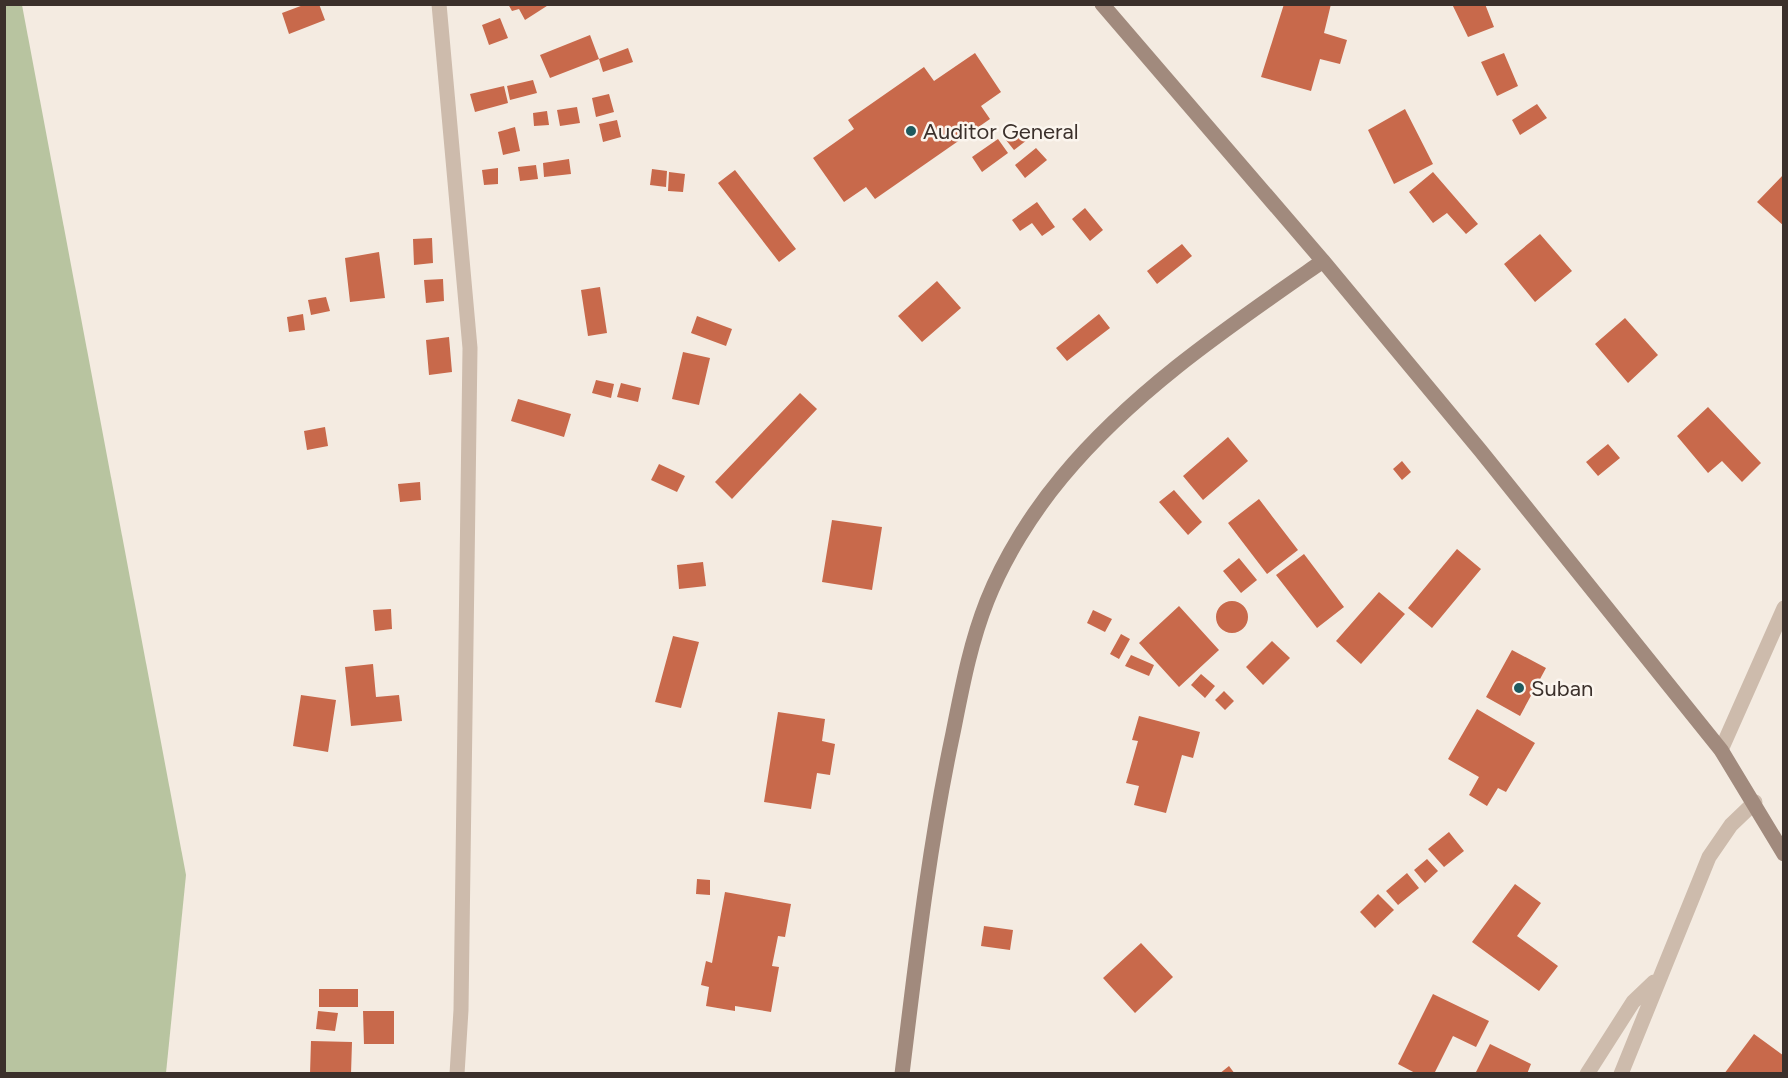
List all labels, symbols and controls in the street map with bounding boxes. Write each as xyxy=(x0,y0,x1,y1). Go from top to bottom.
place label: Auditor General xyxy=(923,118,1079,145)
marker: Auditor General xyxy=(904,124,918,138)
place label: Suban xyxy=(1531,675,1593,702)
marker: Suban xyxy=(1512,681,1526,695)

